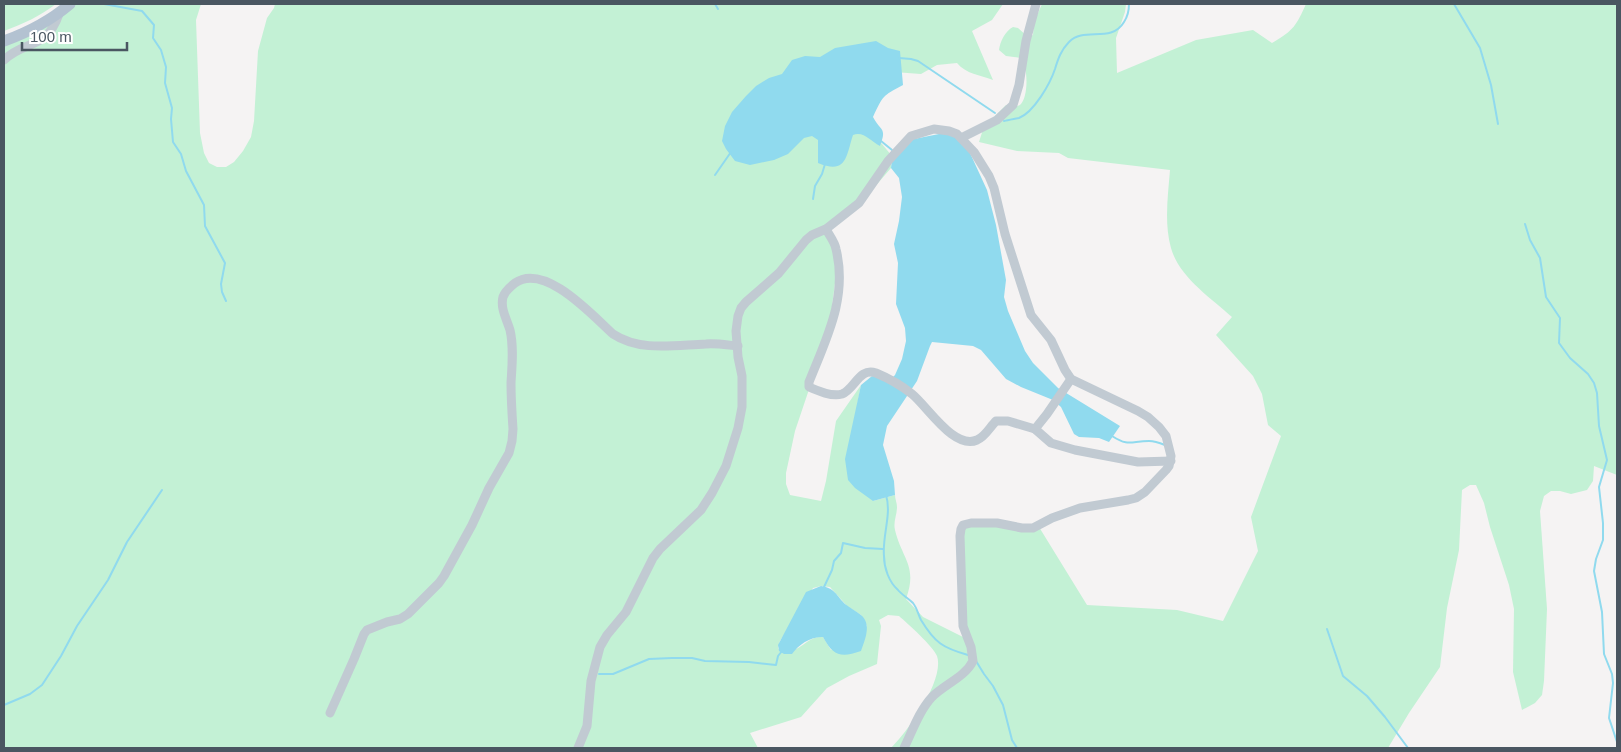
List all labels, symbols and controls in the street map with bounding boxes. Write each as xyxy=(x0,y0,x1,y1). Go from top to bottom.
scale bar xyxy=(22,20,128,52)
text: 100 m xyxy=(30,28,72,45)

